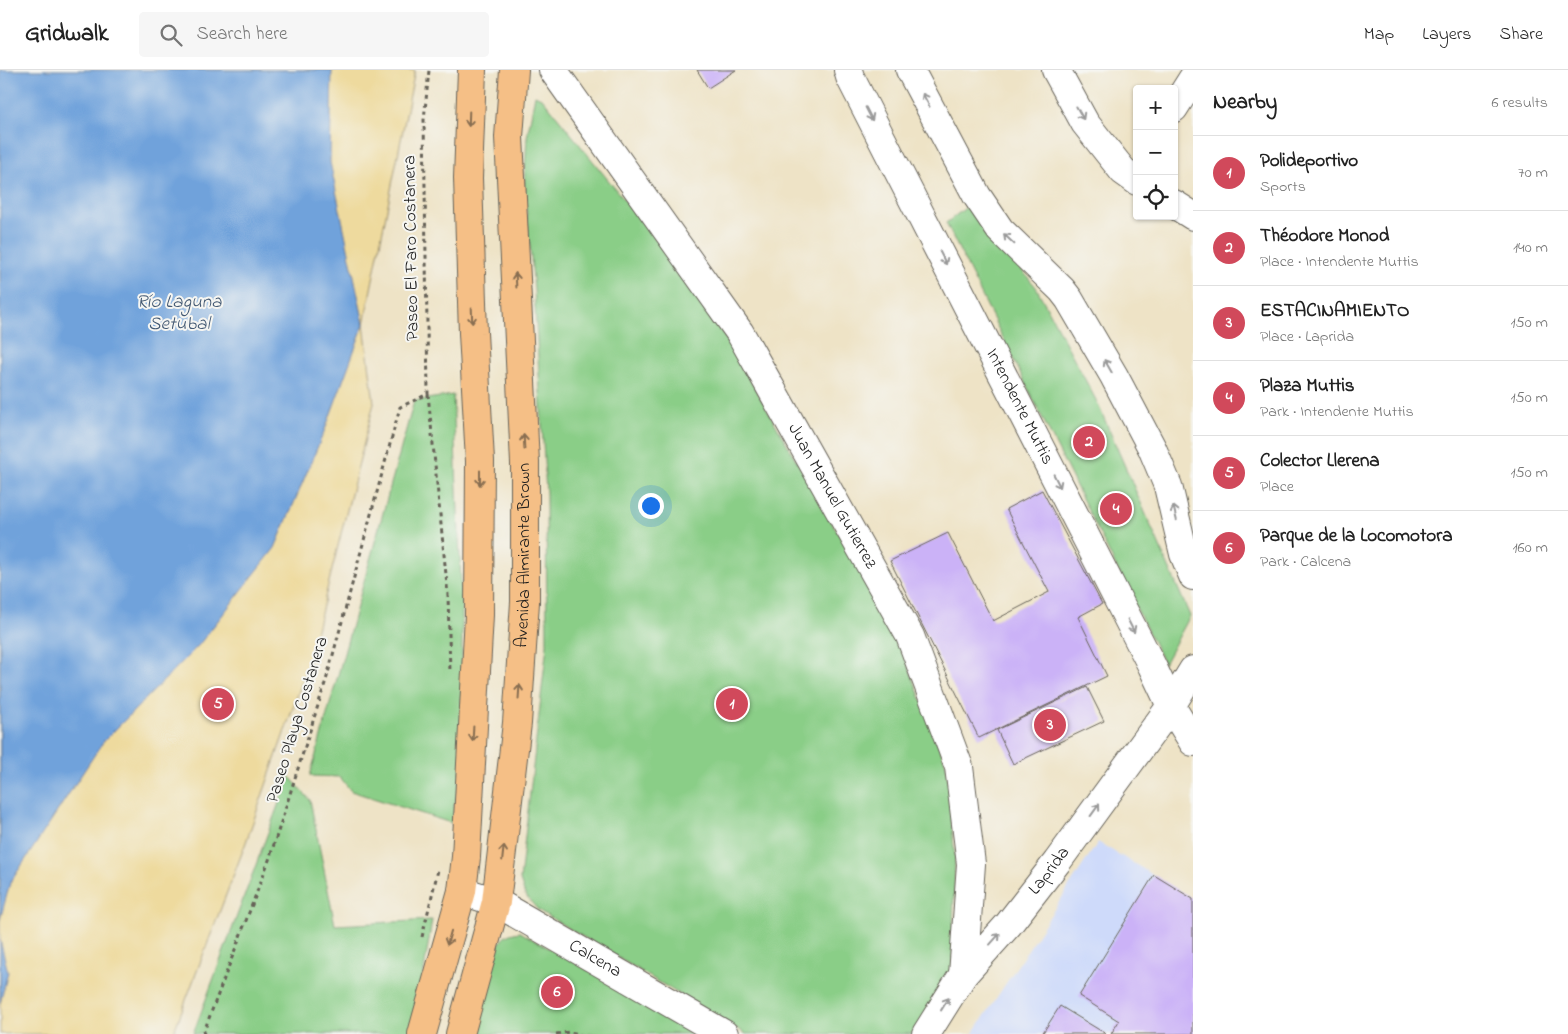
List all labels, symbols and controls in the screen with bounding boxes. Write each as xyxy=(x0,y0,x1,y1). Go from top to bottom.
search box xyxy=(139,12,489,57)
text: Gridwalk xyxy=(25,17,109,52)
icon: search xyxy=(157,21,185,49)
text: Search here xyxy=(197,21,288,48)
text: Map xyxy=(1364,22,1394,48)
text: Layers xyxy=(1422,22,1472,48)
text: Share xyxy=(1500,22,1543,48)
map controls xyxy=(1133,85,1178,220)
button: + xyxy=(1133,85,1178,130)
text: Nearby xyxy=(1213,88,1277,118)
text: 6 results xyxy=(1491,91,1548,115)
one-way arrow xyxy=(920,93,930,107)
one-way arrow xyxy=(1075,105,1085,119)
one-way arrow xyxy=(865,106,874,121)
one-way arrow xyxy=(464,110,474,126)
button: − xyxy=(1133,130,1178,175)
text: Polideportivo xyxy=(1260,148,1358,175)
street label: Paseo El Faro Costanera xyxy=(397,155,427,341)
text: 1 xyxy=(1226,161,1232,185)
text: 70 m xyxy=(1518,161,1548,185)
button: locate xyxy=(1133,175,1178,220)
text: Sports xyxy=(1260,175,1306,199)
text: Théodore Monod xyxy=(1260,223,1389,250)
one-way arrow xyxy=(1003,232,1015,245)
text: 2 xyxy=(1225,236,1233,260)
text: 140 m xyxy=(1513,236,1548,260)
text: Place · Intendente Muttis xyxy=(1260,250,1419,274)
one-way arrow xyxy=(938,251,948,266)
one-way arrow xyxy=(511,272,520,288)
water label: Río Laguna Setubal xyxy=(137,289,222,338)
text: ESTACINAMIENTO xyxy=(1260,298,1409,325)
one-way arrow xyxy=(468,308,477,324)
text: 3 xyxy=(1226,311,1232,335)
text: 150 m xyxy=(1510,311,1548,335)
text: Place · Laprida xyxy=(1260,325,1354,349)
street label: Intendente Muttis xyxy=(978,344,1060,470)
one-way arrow xyxy=(1103,358,1113,373)
text: Plaza Muttis xyxy=(1260,373,1355,400)
text: 4 xyxy=(1226,386,1232,410)
text: 150 m xyxy=(1510,386,1548,410)
text: Park · Intendente Muttis xyxy=(1260,400,1414,424)
street label: Juan Manuel Gutierrez xyxy=(780,419,883,574)
pin: 2 xyxy=(1073,423,1105,461)
one-way arrow xyxy=(520,434,529,450)
text: Colector Llerena xyxy=(1260,448,1380,475)
text: 5 xyxy=(1224,461,1234,485)
text: 150 m xyxy=(1510,461,1548,485)
street label: Avenida Almirante Brown xyxy=(509,463,538,649)
one-way arrow xyxy=(475,470,485,486)
one-way arrow xyxy=(1053,473,1062,488)
text: Place xyxy=(1260,475,1294,499)
pin: 4 xyxy=(1100,490,1132,528)
your location xyxy=(638,493,664,519)
one-way arrow xyxy=(1170,505,1179,521)
text: Parque de la Locomotora xyxy=(1260,523,1452,550)
text: 6 xyxy=(1225,536,1233,560)
text: 160 m xyxy=(1513,536,1548,560)
text: Park · Calcena xyxy=(1260,550,1351,574)
one-way arrow xyxy=(1126,618,1136,633)
street label: Paseo Playa Costanera xyxy=(260,634,336,806)
one-way arrow xyxy=(514,684,523,700)
pin: 5 xyxy=(202,685,234,723)
pin: 1 xyxy=(716,685,748,723)
pin: 3 xyxy=(1034,706,1066,744)
one-way arrow xyxy=(469,725,478,741)
one-way arrow xyxy=(1090,803,1100,817)
street label: Laprida xyxy=(1023,842,1077,901)
one-way arrow xyxy=(498,846,508,862)
one-way arrow xyxy=(444,930,453,946)
one-way arrow xyxy=(990,932,1001,945)
street label: Calcena xyxy=(564,934,626,985)
pin: 6 xyxy=(541,973,573,1011)
one-way arrow xyxy=(940,998,950,1012)

